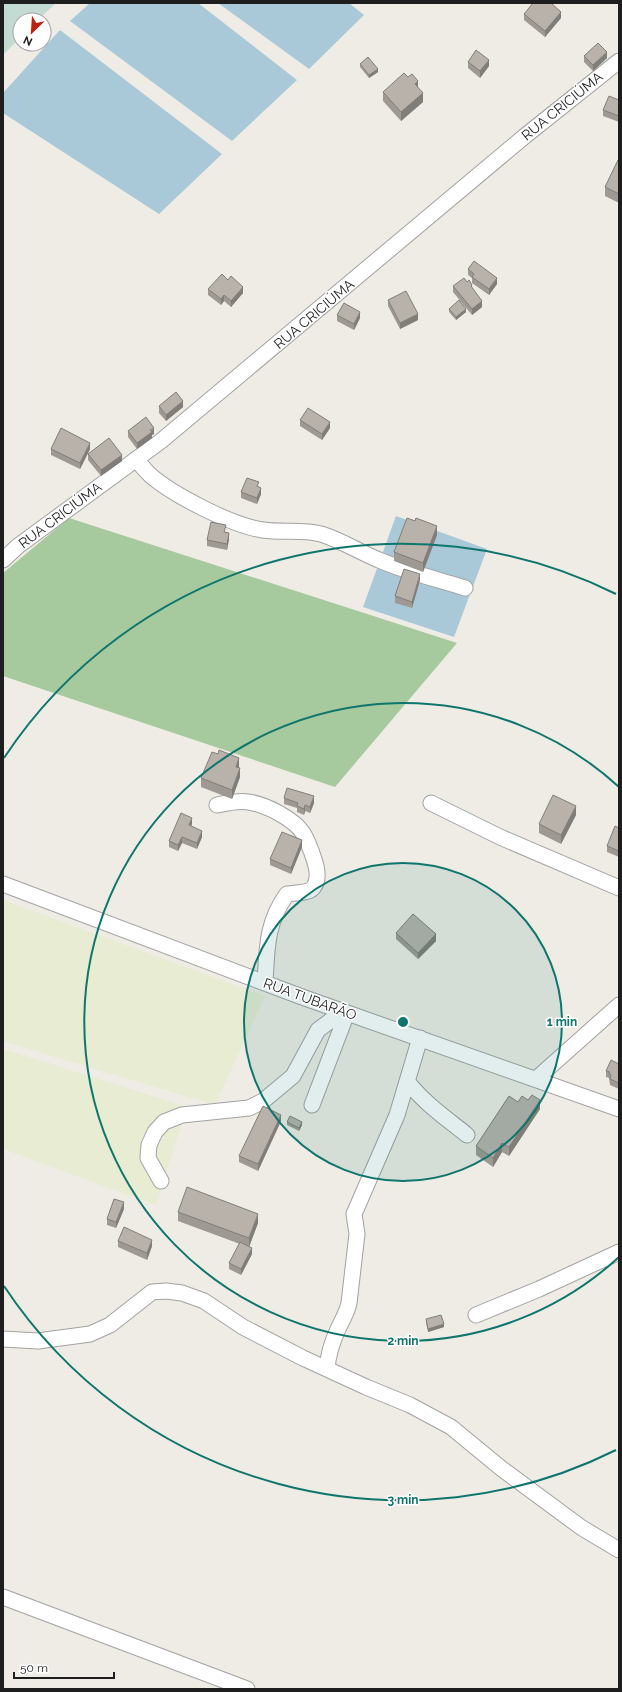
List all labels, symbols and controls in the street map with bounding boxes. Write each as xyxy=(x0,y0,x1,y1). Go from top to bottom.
north arrow xyxy=(12,12,52,52)
text: N xyxy=(21,33,35,48)
street label: RUA CRICIÚMA xyxy=(518,67,606,144)
street label: RUA CRICIÚMA xyxy=(270,275,358,352)
street label: RUA CRICIÚMA xyxy=(15,478,105,551)
street label: RUA TUBARÃO xyxy=(261,974,359,1023)
centre of rings xyxy=(396,1015,410,1029)
text: 1 min xyxy=(547,1015,577,1029)
text: 2 min xyxy=(387,1334,419,1348)
text: 3 min xyxy=(387,1493,419,1507)
scale bar xyxy=(14,1654,114,1680)
text: 50 m xyxy=(20,1661,48,1675)

